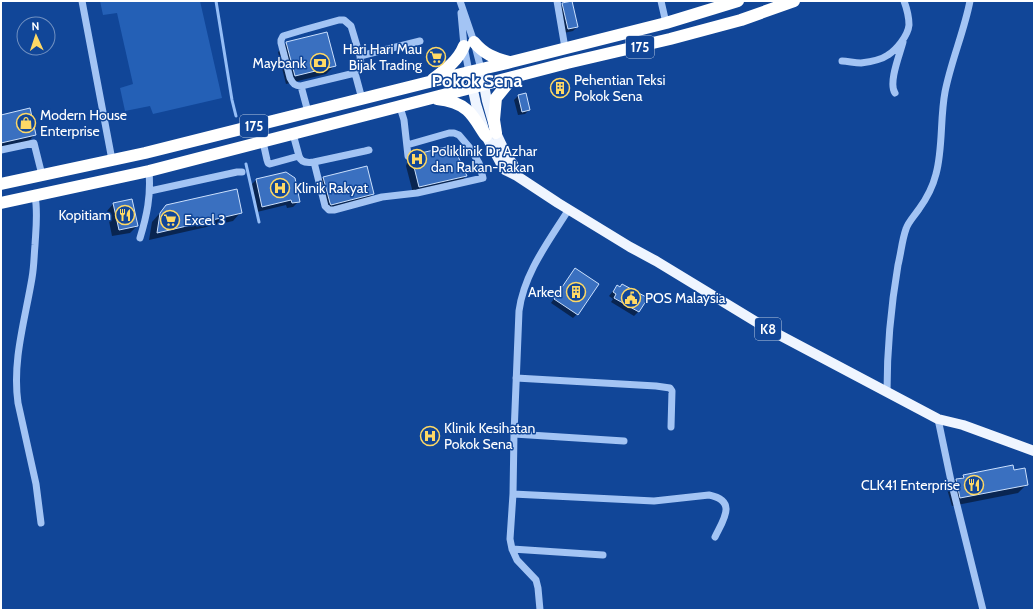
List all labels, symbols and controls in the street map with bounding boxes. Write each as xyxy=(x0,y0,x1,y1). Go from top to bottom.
north arrow xyxy=(16,16,56,56)
text: N xyxy=(31,19,40,33)
road number: 175 xyxy=(626,36,654,58)
place label: Hari Hari Mau Bijak Trading xyxy=(343,40,423,74)
supermarket icon: Hari Hari Mau Bijak Trading xyxy=(425,46,447,68)
bank icon: Maybank xyxy=(309,52,331,74)
place label: Maybank xyxy=(253,54,307,72)
district label: Pokok Sena xyxy=(432,70,522,92)
place label: Pehentian Teksi Pokok Sena xyxy=(574,71,665,105)
building icon: Pehentian Teksi Pokok Sena xyxy=(549,77,571,99)
place label: Modern House Enterprise xyxy=(40,106,127,140)
shop icon: Modern House Enterprise xyxy=(15,112,37,134)
road number: 175 xyxy=(240,115,268,137)
place label: Poliklinik Dr Azhar dan Rakan-Rakan xyxy=(431,142,538,176)
hospital icon: Poliklinik Dr Azhar dan Rakan-Rakan xyxy=(406,148,428,170)
hospital icon: Klinik Rakyat xyxy=(269,177,291,199)
place label: Klinik Rakyat xyxy=(294,179,368,197)
restaurant icon: Kopitiam xyxy=(114,204,136,226)
place label: Kopitiam xyxy=(58,206,111,224)
supermarket icon: Excel 3 xyxy=(159,209,181,231)
place label: Excel 3 xyxy=(184,211,226,229)
building icon: Arked xyxy=(565,281,587,303)
place label: Arked xyxy=(528,283,562,301)
public building icon: POS Malaysia xyxy=(620,287,642,309)
place label: POS Malaysia xyxy=(645,289,726,307)
road number: K8 xyxy=(755,318,781,340)
place label: Klinik Kesihatan Pokok Sena xyxy=(444,419,535,453)
hospital icon: Klinik Kesihatan Pokok Sena xyxy=(419,425,441,447)
restaurant icon: CLK41 Enterprise xyxy=(963,474,985,496)
place label: CLK41 Enterprise xyxy=(861,476,960,494)

